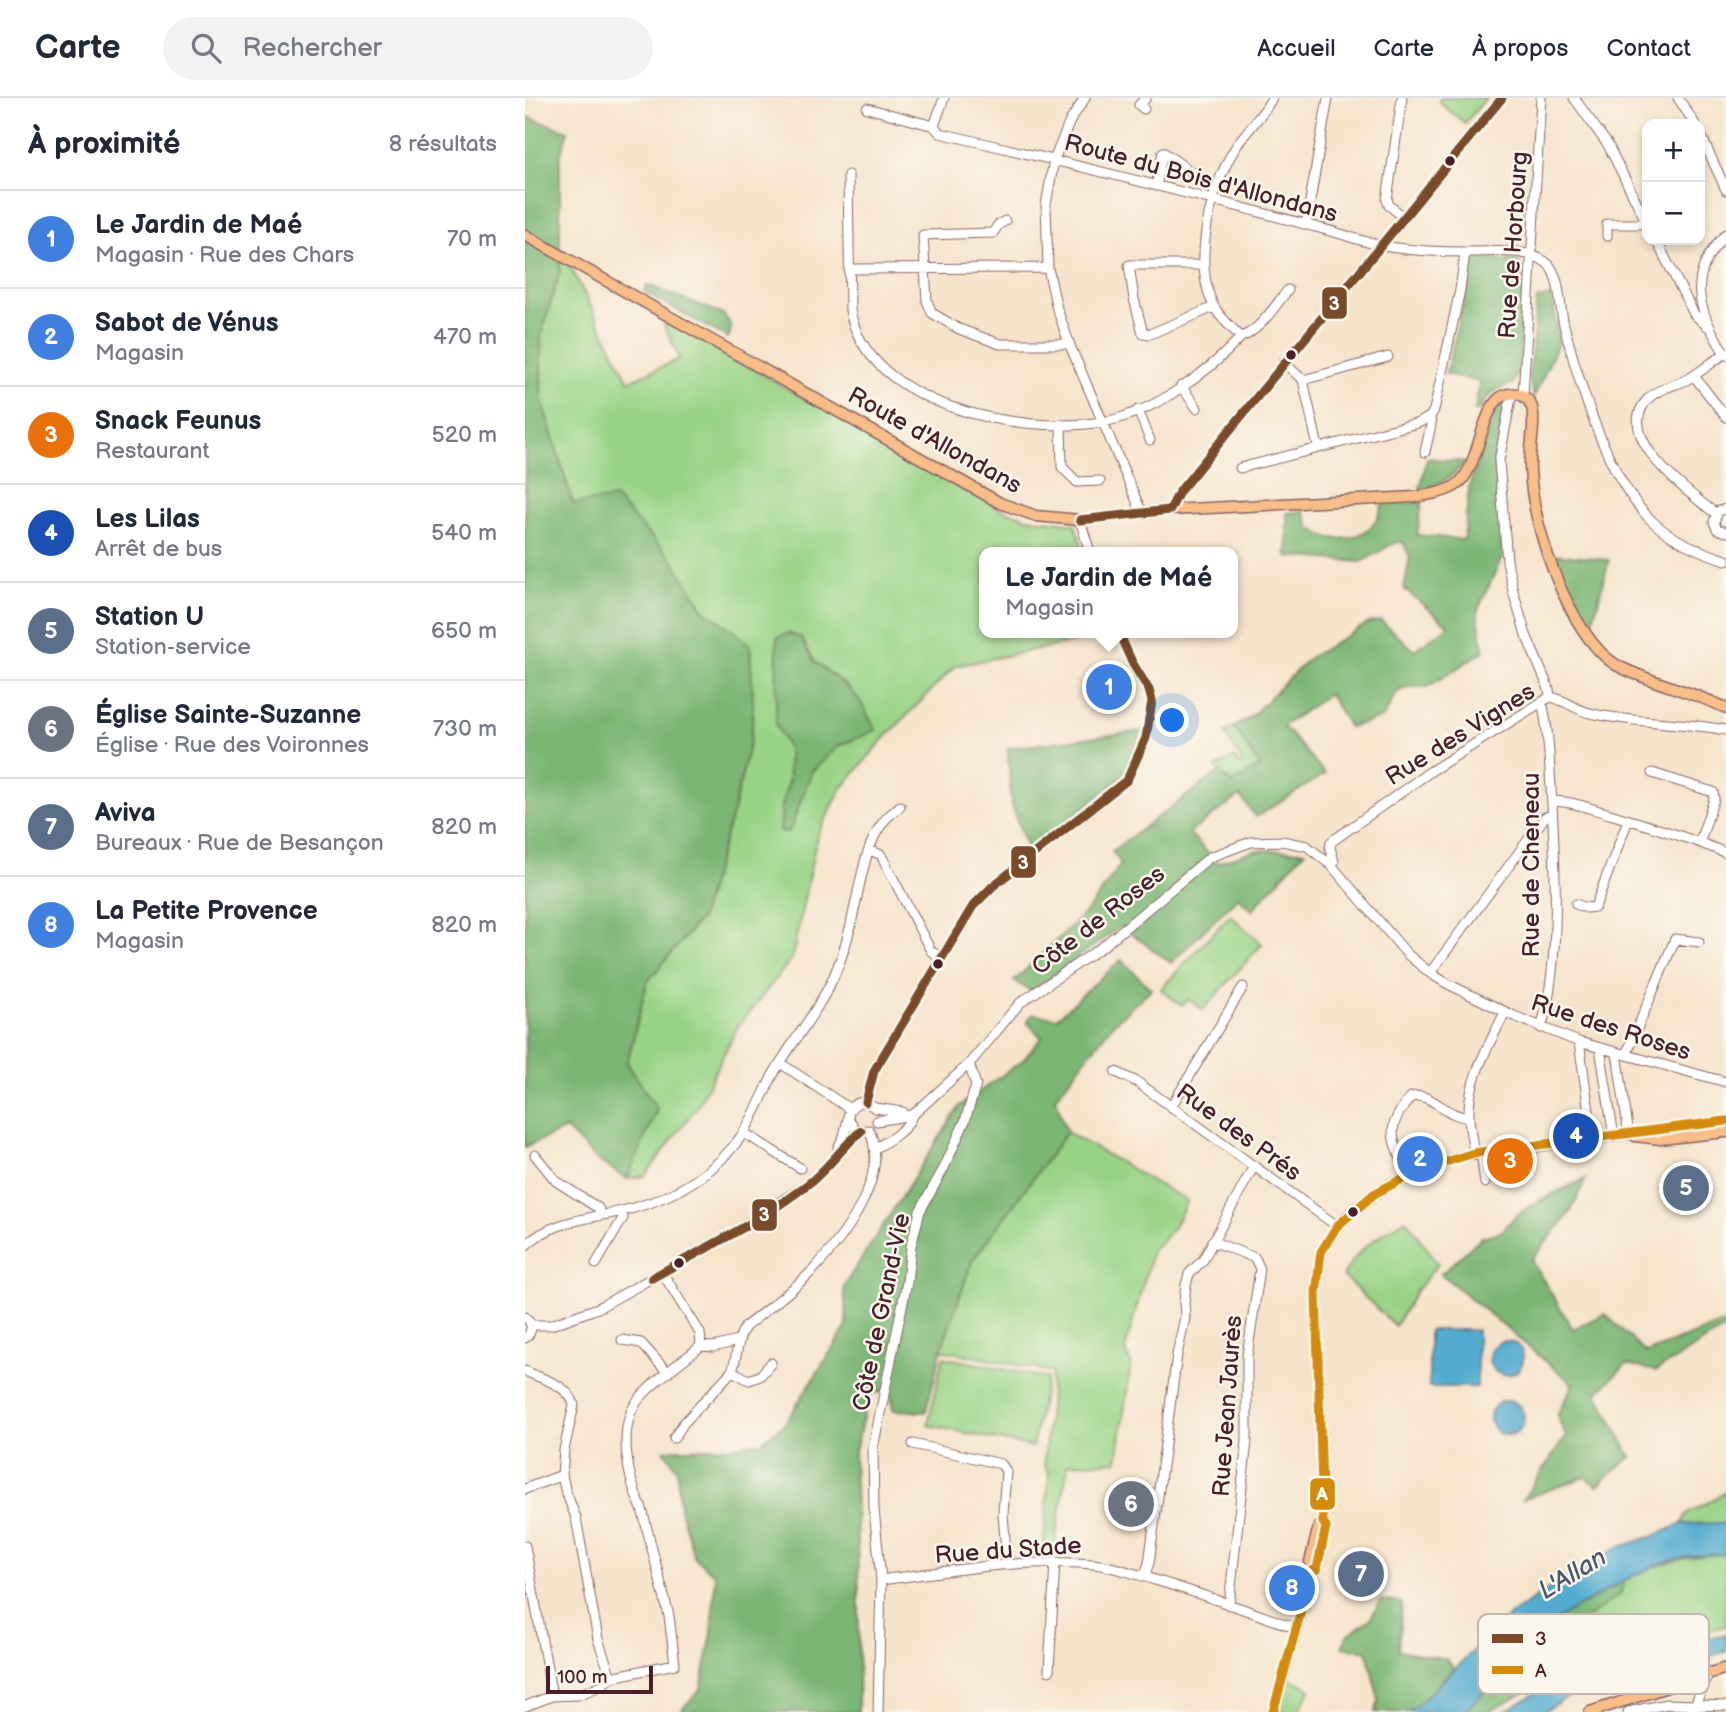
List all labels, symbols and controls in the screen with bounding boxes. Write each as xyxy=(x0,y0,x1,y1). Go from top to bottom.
search box xyxy=(163,17,653,80)
text: Carte xyxy=(35,28,121,68)
icon: search xyxy=(187,29,225,67)
text: Rechercher xyxy=(243,33,382,64)
text: Accueil xyxy=(1257,34,1336,63)
text: Carte xyxy=(1374,34,1434,63)
text: À propos xyxy=(1472,34,1568,63)
text: Contact xyxy=(1606,34,1691,63)
map controls xyxy=(1642,119,1705,245)
button: + xyxy=(1642,119,1705,182)
text: À proximité xyxy=(28,126,180,162)
street label: Route du Bois d'Allondans xyxy=(1061,128,1341,229)
text: 8 résultats xyxy=(389,130,497,158)
street label: Rue de Horbourg xyxy=(1492,150,1535,340)
unlabelled marker xyxy=(1443,154,1457,168)
button: − xyxy=(1642,182,1705,245)
text: Le Jardin de Maé xyxy=(95,210,302,241)
text: 1 xyxy=(46,225,56,253)
text: 70 m xyxy=(447,225,497,253)
text: Magasin · Rue des Chars xyxy=(95,241,354,269)
line badge: 3 xyxy=(1321,286,1348,320)
text: 3 xyxy=(1328,293,1340,316)
text: Sabot de Vénus xyxy=(95,308,279,339)
text: 2 xyxy=(44,323,58,351)
text: 470 m xyxy=(433,323,497,351)
text: Magasin xyxy=(95,339,184,367)
unlabelled marker xyxy=(1284,348,1298,362)
street label: Route d'Allondans xyxy=(843,381,1027,500)
text: Snack Feunus xyxy=(95,406,261,437)
text: 3 xyxy=(44,421,58,449)
text: 520 m xyxy=(431,421,497,449)
text: Restaurant xyxy=(95,437,209,465)
text: Les Lilas xyxy=(95,504,200,535)
text: 4 xyxy=(44,519,58,547)
text: 540 m xyxy=(431,519,497,547)
text: Arrêt de bus xyxy=(95,535,222,563)
popup xyxy=(979,547,1238,638)
text: Le Jardin de Maé xyxy=(1005,563,1212,594)
text: Magasin xyxy=(1005,594,1094,622)
text: Station U xyxy=(95,602,204,633)
text: 5 xyxy=(44,617,58,645)
text: 650 m xyxy=(431,617,497,645)
text: Station-service xyxy=(95,633,251,661)
pin: 1 xyxy=(1086,661,1132,713)
street label: Rue des Vignes xyxy=(1380,677,1540,792)
text: Église Sainte-Suzanne xyxy=(95,700,361,731)
your location xyxy=(1155,703,1189,737)
text: 6 xyxy=(44,715,58,743)
text: 730 m xyxy=(433,715,497,743)
text: Église · Rue des Voironnes xyxy=(95,731,369,759)
street label: Rue de Cheneau xyxy=(1517,773,1546,957)
text: Aviva xyxy=(95,798,156,829)
text: 7 xyxy=(45,813,57,841)
text: 820 m xyxy=(431,813,497,841)
text: Bureaux · Rue de Besançon xyxy=(95,829,384,857)
line badge: 3 xyxy=(1010,845,1037,879)
text: 3 xyxy=(1017,852,1029,875)
street label: Côte de Roses xyxy=(1026,859,1171,981)
text: La Petite Provence xyxy=(95,896,318,927)
text: 8 xyxy=(44,911,58,939)
text: 820 m xyxy=(431,911,497,939)
text: Magasin xyxy=(95,927,184,955)
unlabelled marker xyxy=(931,957,945,971)
street label: Rue des Roses xyxy=(1527,988,1694,1067)
street label: Rue des Prés xyxy=(1171,1077,1307,1187)
pin: 4 xyxy=(1553,1110,1599,1162)
pin: 2 xyxy=(1397,1133,1443,1185)
pin: 3 xyxy=(1487,1135,1533,1187)
pin: 5 xyxy=(1663,1162,1709,1214)
line badge: 3 xyxy=(751,1198,778,1232)
text: 3 xyxy=(758,1204,770,1227)
unlabelled marker xyxy=(1346,1205,1360,1219)
street label: Côte de Grand-Vie xyxy=(846,1211,917,1414)
unlabelled marker xyxy=(672,1256,686,1270)
street label: Rue Jean Jaurès xyxy=(1207,1314,1248,1498)
line badge: A xyxy=(1309,1477,1336,1511)
pin: 6 xyxy=(1108,1478,1154,1530)
text: A xyxy=(1315,1484,1328,1507)
street label: Rue du Stade xyxy=(934,1531,1082,1570)
water label: L'Allan xyxy=(1533,1542,1612,1607)
pin: 7 xyxy=(1338,1548,1384,1600)
pin: 8 xyxy=(1269,1562,1315,1614)
legend xyxy=(1478,1614,1709,1694)
text: 3 xyxy=(1535,1628,1547,1651)
text: A xyxy=(1535,1660,1547,1683)
scale bar xyxy=(546,1663,653,1695)
text: 100 m xyxy=(557,1666,608,1689)

